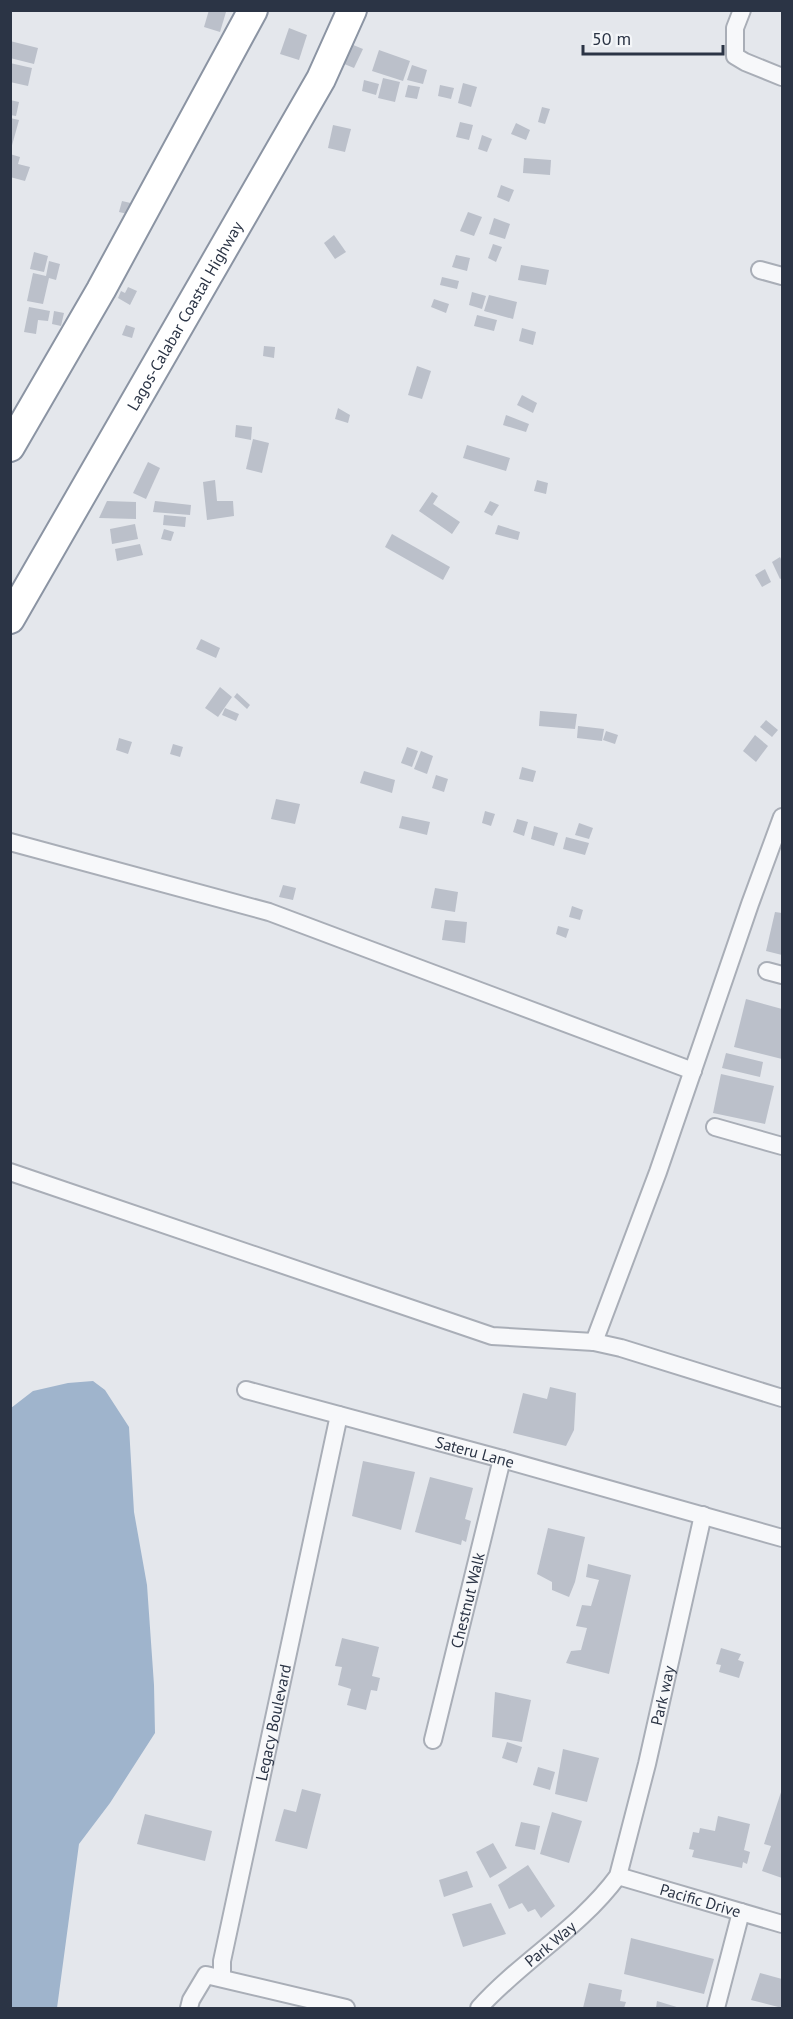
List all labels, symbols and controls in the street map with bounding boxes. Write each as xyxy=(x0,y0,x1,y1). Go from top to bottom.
scale bar xyxy=(583,18,722,56)
text: 50 m xyxy=(592,27,631,50)
street label: Lagos-Calabar Coastal Highway xyxy=(122,217,247,414)
street label: Sateru Lane xyxy=(433,1431,517,1472)
street label: Chestnut Walk xyxy=(446,1550,489,1650)
street label: Legacy Boulevard xyxy=(251,1662,295,1783)
street label: Park way xyxy=(646,1663,679,1727)
street label: Pacific Drive xyxy=(658,1879,743,1921)
street label: Park Way xyxy=(520,1916,580,1971)

